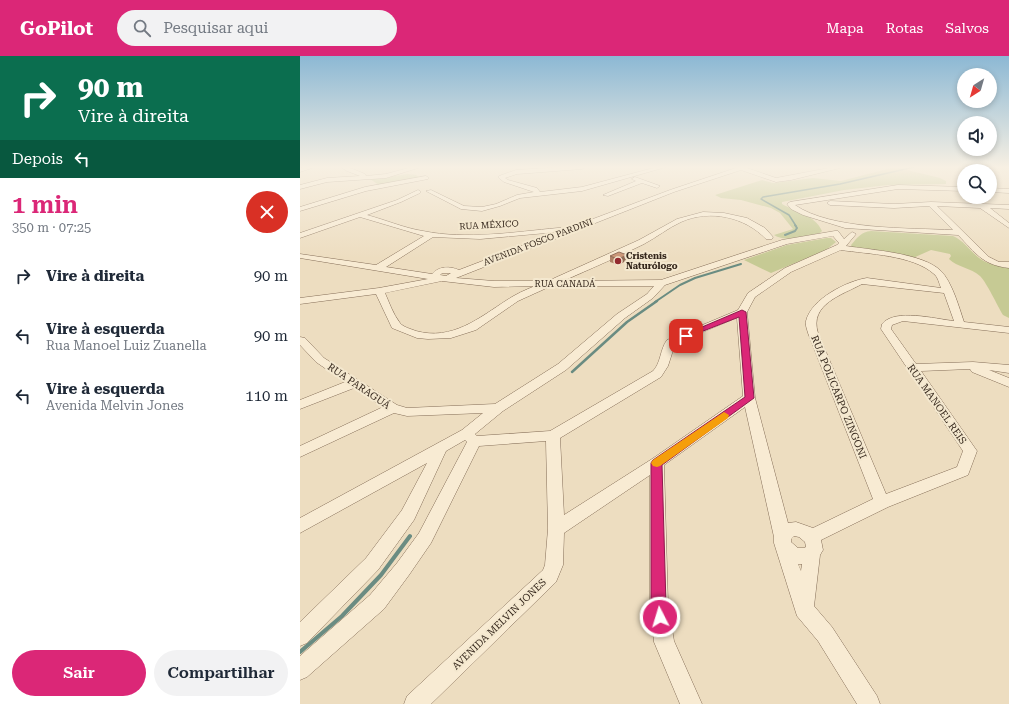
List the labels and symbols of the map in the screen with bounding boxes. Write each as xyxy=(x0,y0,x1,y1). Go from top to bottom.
north arrow xyxy=(957,68,997,108)
street label: AVENIDA FOSCO PARDINI xyxy=(482,216,594,268)
street label: RUA MÉXICO xyxy=(459,217,519,232)
place label: Cristenis Naturólogo xyxy=(626,251,678,271)
marker: Cristenis Naturólogo xyxy=(613,256,623,266)
street label: RUA CANADÁ xyxy=(535,278,596,289)
pin xyxy=(669,319,703,353)
street label: RUA POLICARPO ZINGONI xyxy=(809,334,869,461)
street label: RUA PARAGUÁ xyxy=(326,361,392,411)
street label: RUA MANOEL REIS xyxy=(905,362,969,446)
street label: AVENIDA MELVIN JONES xyxy=(450,576,548,672)
position arrow xyxy=(639,596,681,638)

